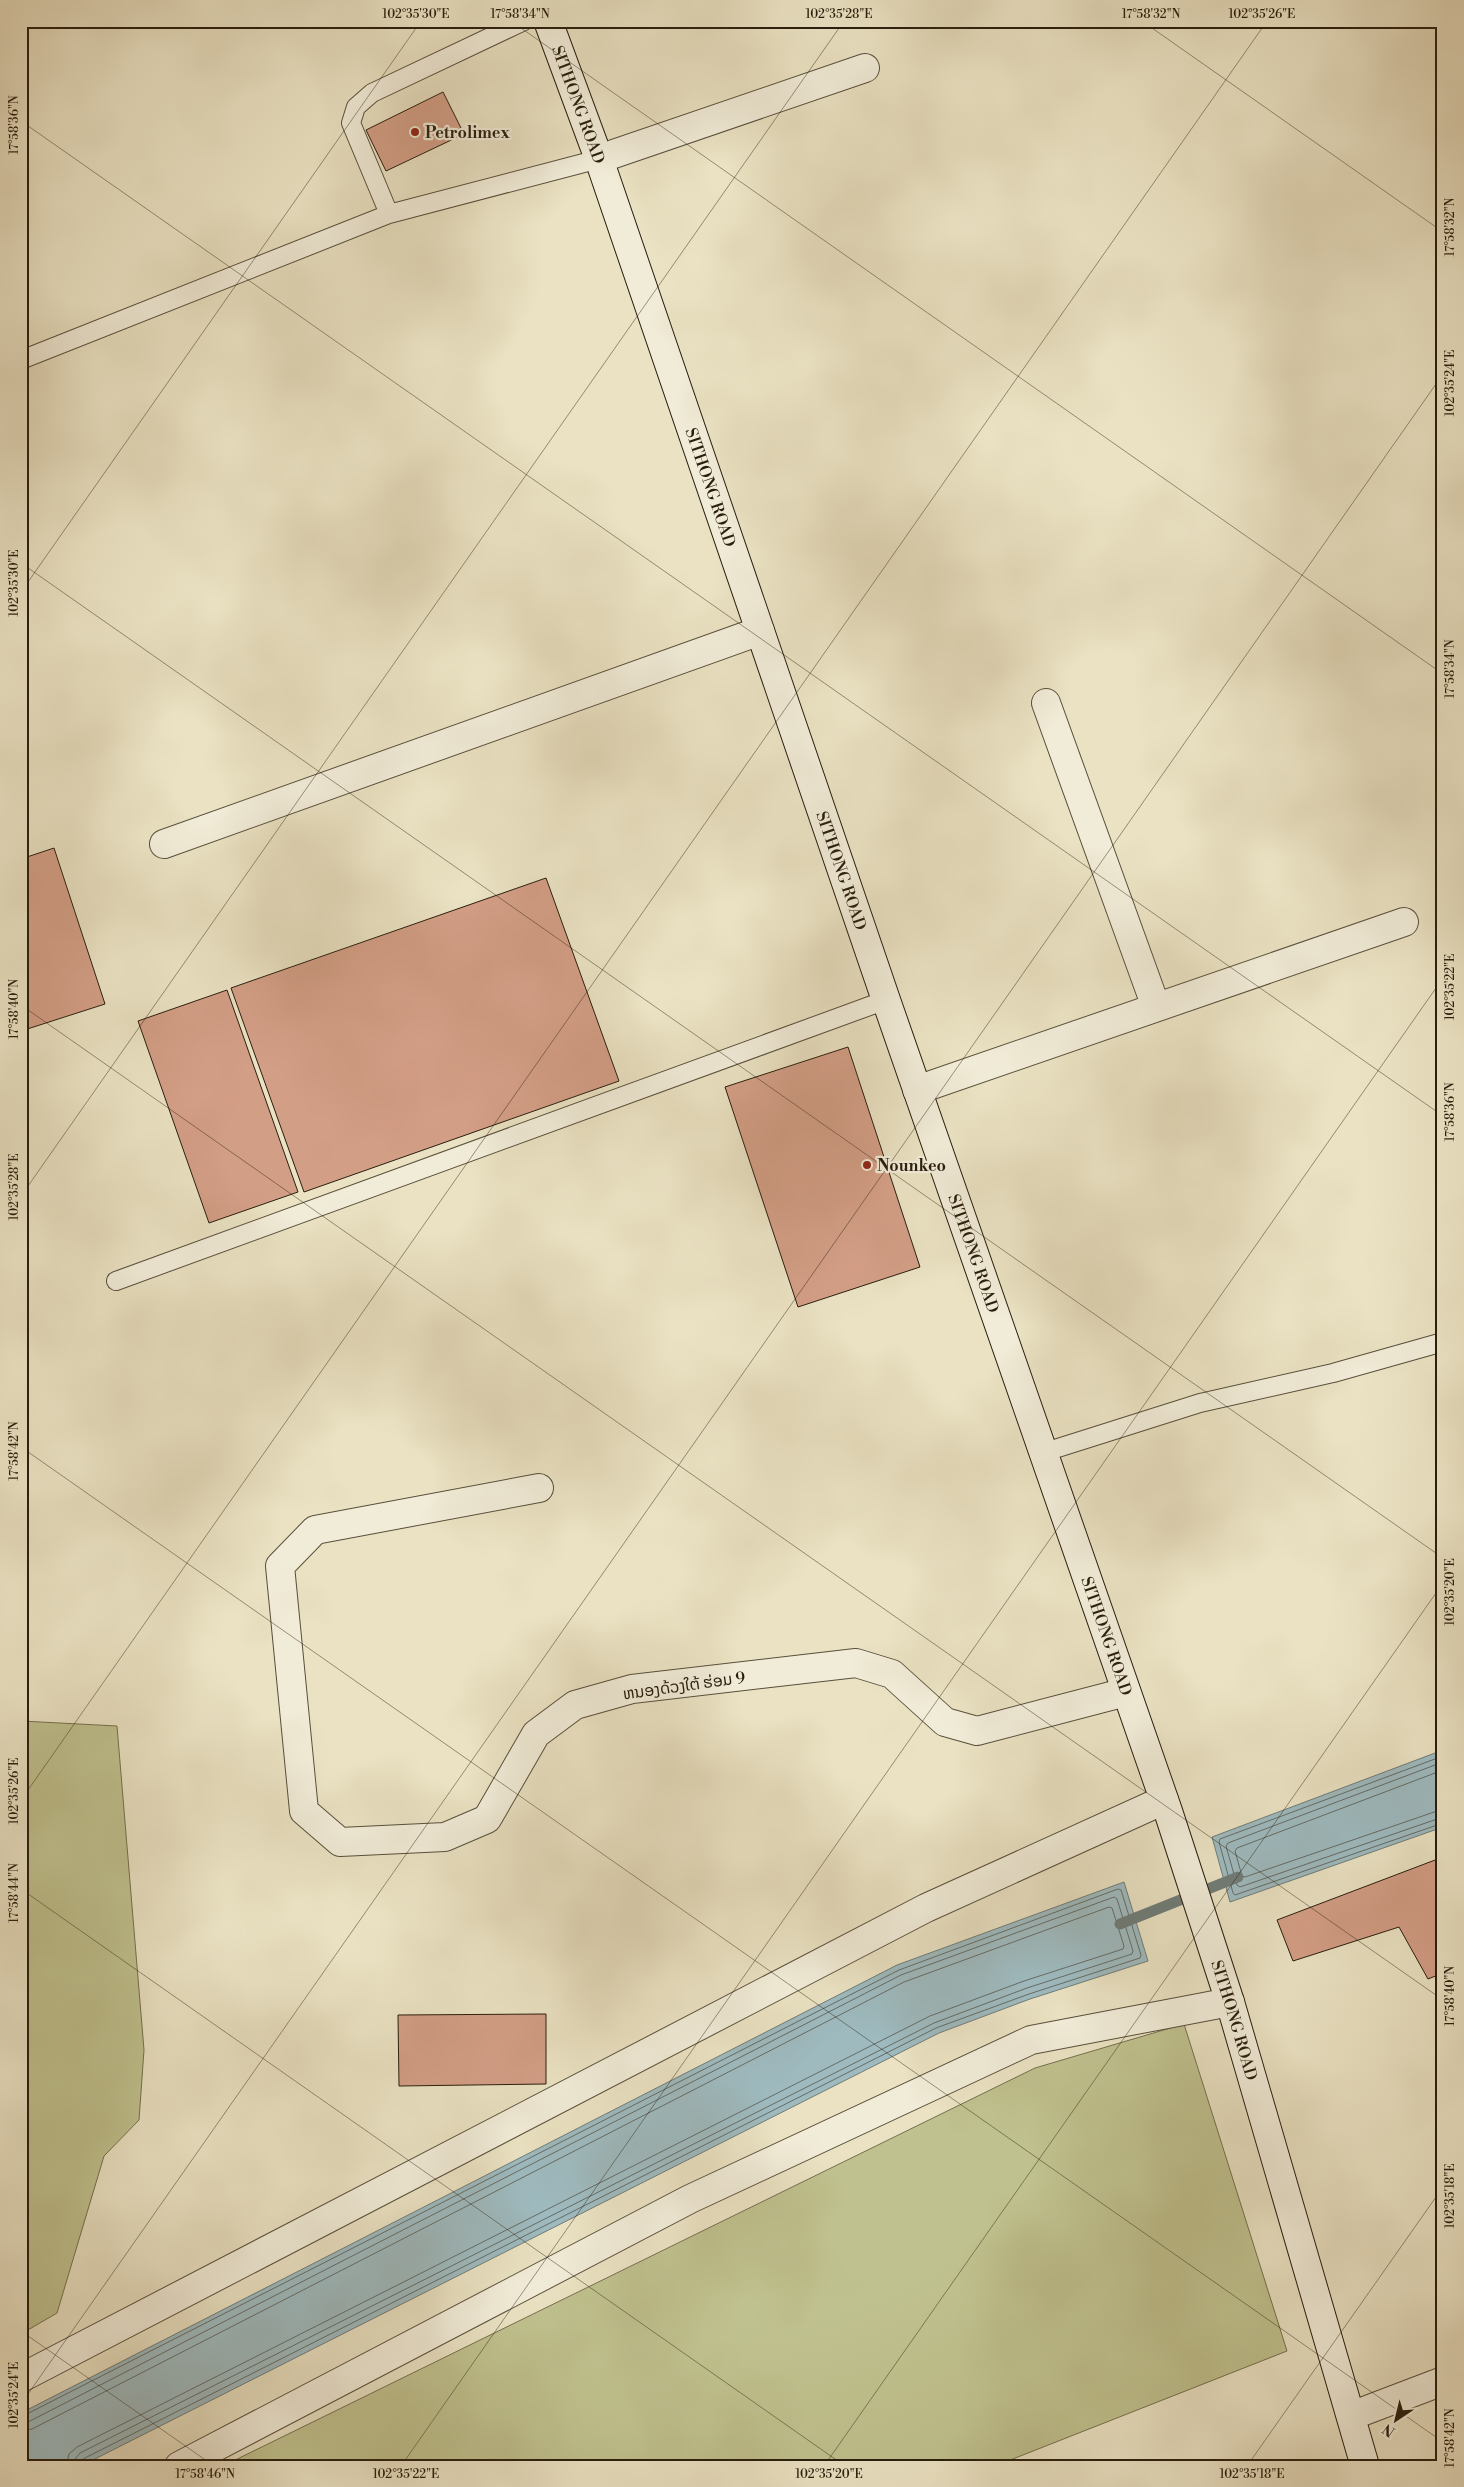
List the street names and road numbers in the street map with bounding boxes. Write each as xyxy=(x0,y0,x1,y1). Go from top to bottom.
street label: SITHONG ROAD xyxy=(547,43,609,167)
street label: SITHONG ROAD xyxy=(681,425,740,550)
street label: SITHONG ROAD xyxy=(811,809,870,933)
street label: SITHONG ROAD xyxy=(943,1192,1003,1316)
street label: SITHONG ROAD xyxy=(1076,1574,1136,1698)
street label: ຫນອງດ້ວງໃຕ້ ຮ່ອມ 9 xyxy=(622,1667,747,1704)
street label: SITHONG ROAD xyxy=(1206,1958,1261,2083)

